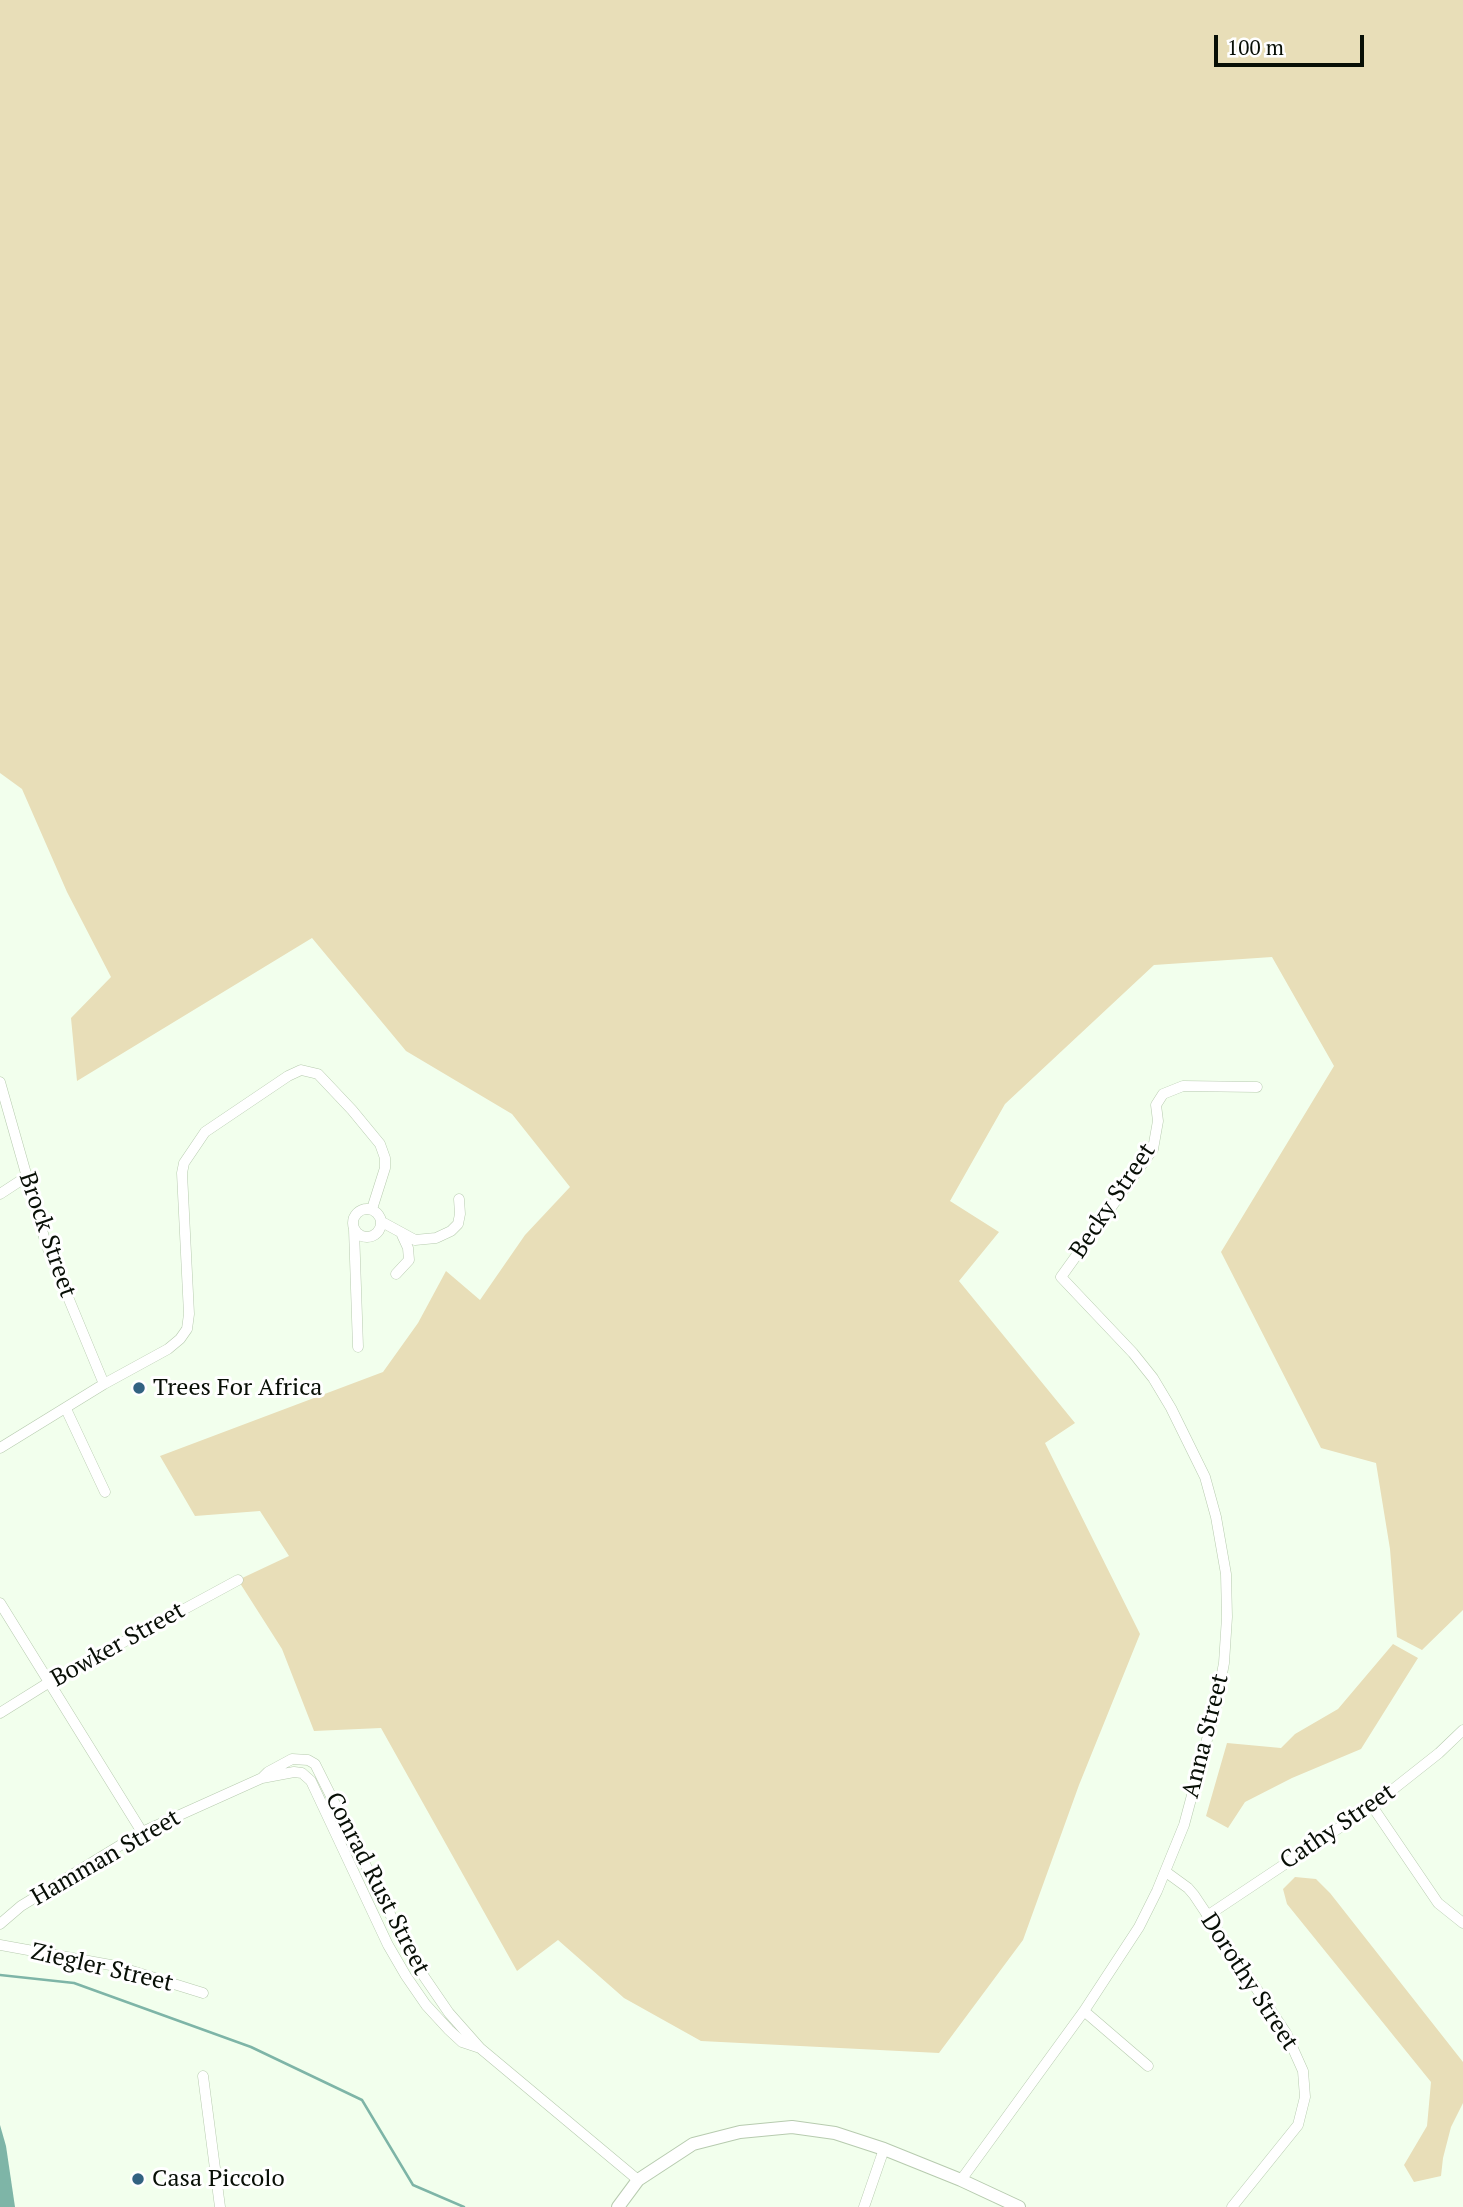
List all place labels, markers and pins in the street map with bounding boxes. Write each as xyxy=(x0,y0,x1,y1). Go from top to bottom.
place label: Trees For Africa xyxy=(153,1374,322,1402)
marker: Trees For Africa xyxy=(131,1380,147,1396)
place label: Casa Piccolo xyxy=(152,2165,285,2193)
marker: Casa Piccolo xyxy=(130,2171,146,2187)

